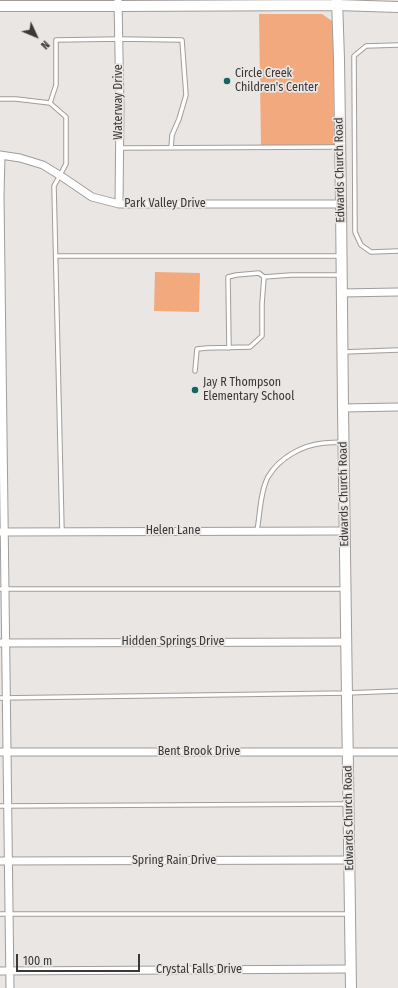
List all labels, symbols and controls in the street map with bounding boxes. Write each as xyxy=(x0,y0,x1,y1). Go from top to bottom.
north arrow xyxy=(16,16,56,56)
text: N xyxy=(38,38,52,52)
street label: Waterway Drive xyxy=(112,64,126,140)
place label: Circle Creek Children's Center xyxy=(235,67,318,95)
marker: Circle Creek Children's Center xyxy=(222,76,232,86)
street label: Edwards Church Road xyxy=(332,117,348,223)
street label: Park Valley Drive xyxy=(124,197,206,211)
place label: Jay R Thompson Elementary School xyxy=(203,376,294,404)
marker: Jay R Thompson Elementary School xyxy=(190,385,200,395)
street label: Edwards Church Road xyxy=(336,441,352,547)
street label: Helen Lane xyxy=(146,524,200,538)
street label: Hidden Springs Drive xyxy=(121,635,225,649)
street label: Bent Brook Drive xyxy=(158,745,240,759)
street label: Edwards Church Road xyxy=(341,765,357,871)
street label: Spring Rain Drive xyxy=(132,854,216,868)
scale bar xyxy=(18,946,142,972)
text: 100 m xyxy=(23,954,52,968)
street label: Crystal Falls Drive xyxy=(156,963,242,977)

